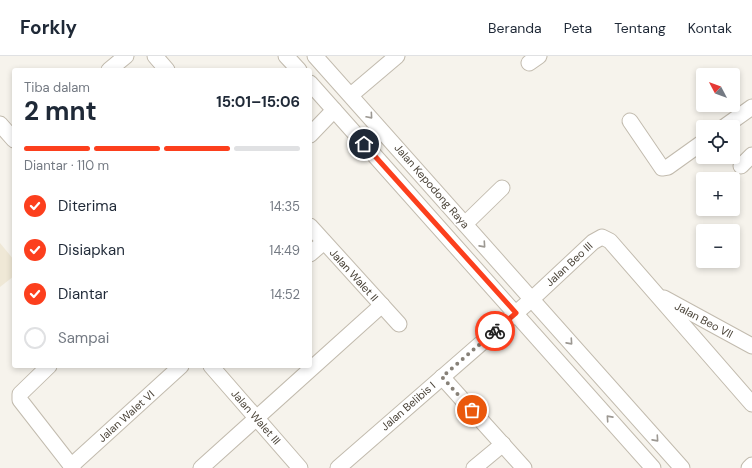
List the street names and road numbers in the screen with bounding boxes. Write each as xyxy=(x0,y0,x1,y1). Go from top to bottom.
street label: Jalan Kepodong Raya xyxy=(391,141,473,231)
street label: Jalan Beo III xyxy=(543,239,595,289)
street label: Jalan Walet II xyxy=(327,246,381,304)
street label: Jalan Beo VII xyxy=(672,299,736,341)
street label: Jalan Belibis I xyxy=(378,379,438,433)
street label: Jalan Walet III xyxy=(228,386,284,448)
street label: Jalan Walet VI xyxy=(95,387,157,445)

